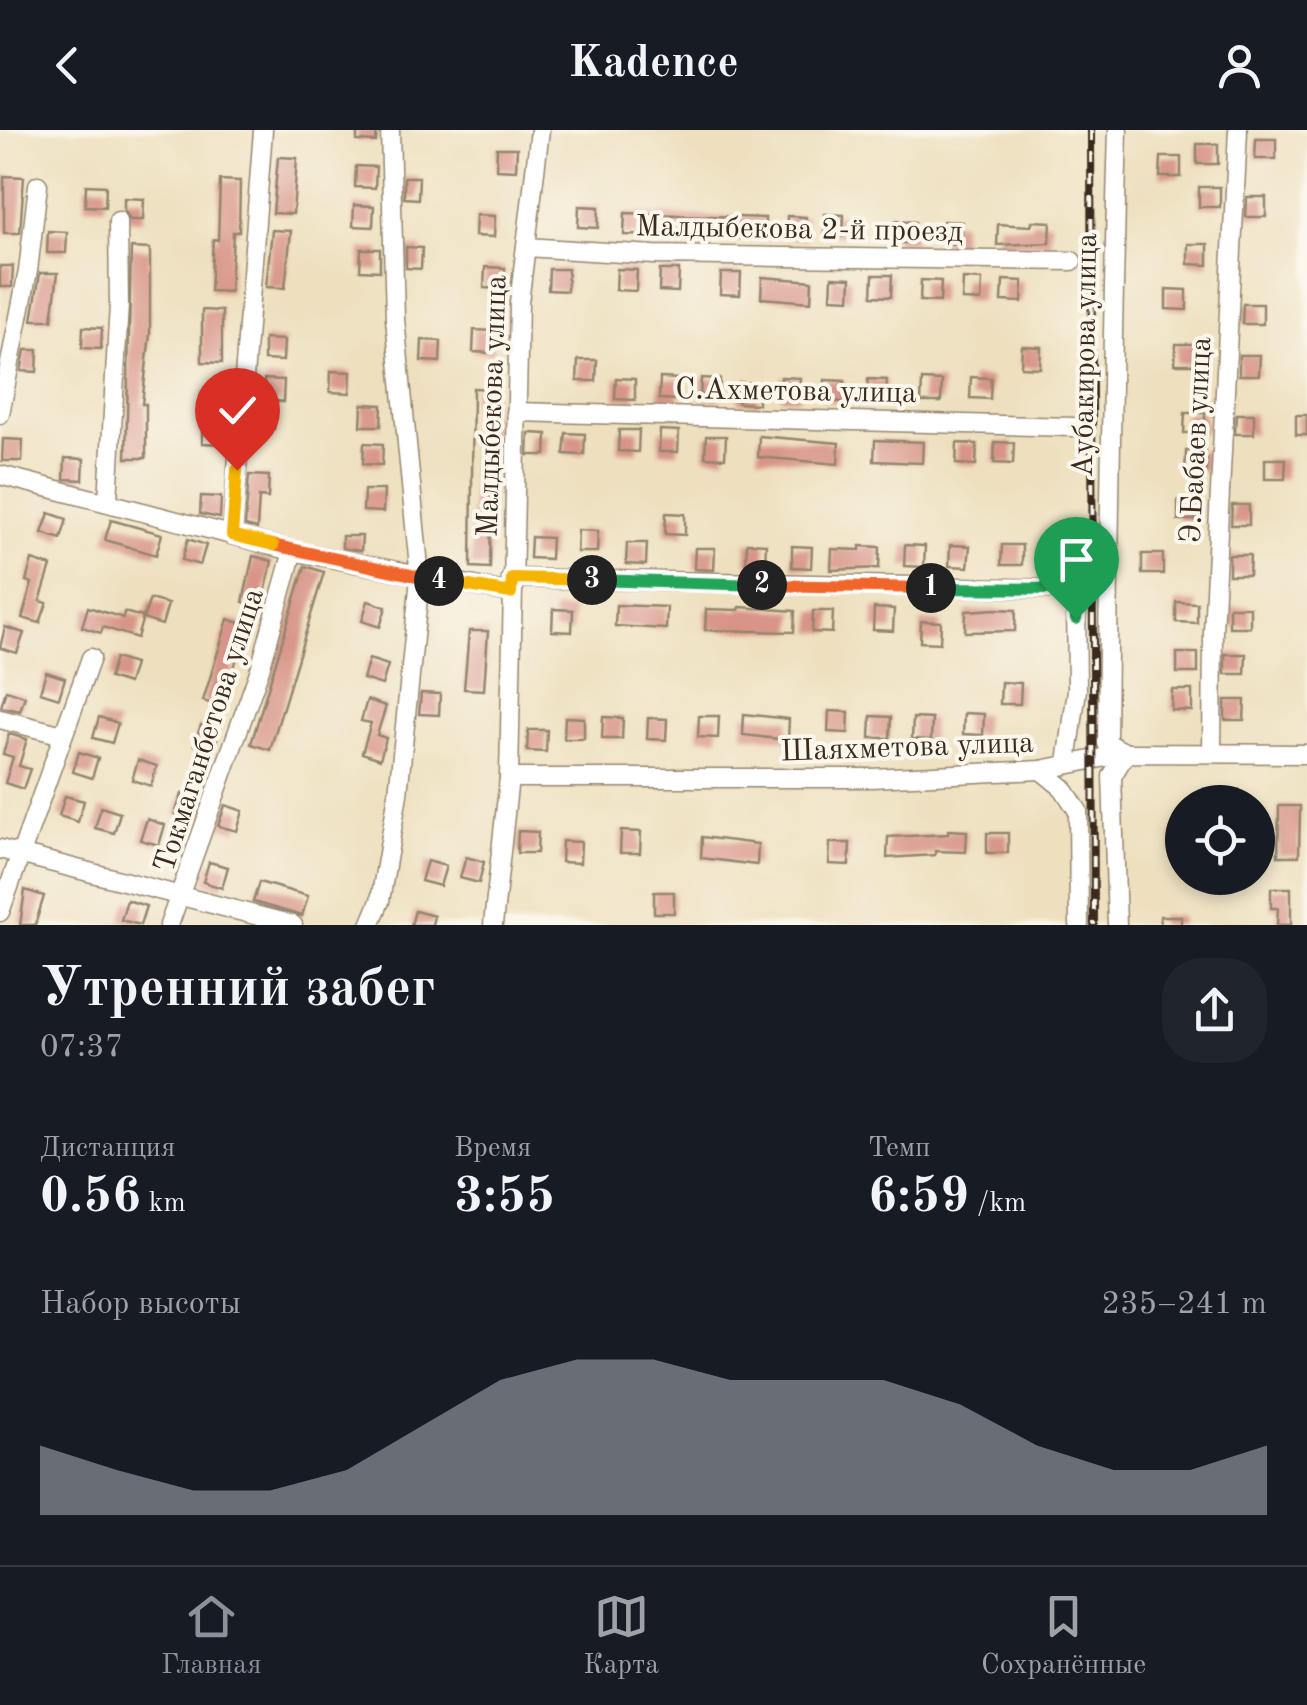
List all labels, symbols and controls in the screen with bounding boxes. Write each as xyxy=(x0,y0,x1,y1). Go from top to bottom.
icon: back xyxy=(40,38,95,93)
icon: person xyxy=(1212,38,1267,93)
text: Kadence xyxy=(568,42,739,87)
street label: Малдыбекова 2-й проезд xyxy=(635,212,963,248)
street label: Аубакирова улица xyxy=(1069,232,1103,478)
street label: Малдыбекова улица xyxy=(473,274,513,538)
street label: Э.Бабаев улица xyxy=(1177,336,1217,544)
pin xyxy=(195,368,280,471)
street label: С.Ахметова улица xyxy=(675,375,917,409)
icon: check xyxy=(210,383,265,438)
pin xyxy=(1034,517,1119,620)
icon: arrive xyxy=(1049,532,1104,587)
pin: 3 xyxy=(567,555,617,605)
pin: 4 xyxy=(414,556,464,606)
pin: 2 xyxy=(737,560,787,610)
pin: 1 xyxy=(906,563,956,613)
text: 3 xyxy=(584,566,600,594)
text: 4 xyxy=(431,567,447,595)
text: 2 xyxy=(754,571,770,599)
text: 1 xyxy=(923,574,939,602)
street label: Токмаганбетова улица xyxy=(150,585,270,876)
street label: Шаяхметова улица xyxy=(780,729,1034,767)
map controls xyxy=(1165,785,1275,895)
button: locate xyxy=(1165,785,1275,895)
button: share xyxy=(1162,958,1267,1063)
text: Утренний забег xyxy=(40,963,436,1018)
text: 07:37 xyxy=(40,1032,123,1064)
text: Дистанция xyxy=(40,1135,175,1163)
text: Время xyxy=(454,1135,531,1163)
text: Темп xyxy=(868,1135,930,1163)
text: 0.56 xyxy=(40,1173,141,1223)
text: 3:55 xyxy=(454,1173,555,1223)
text: 6:59 xyxy=(868,1173,969,1223)
text: km xyxy=(141,1190,186,1218)
text: /km xyxy=(969,1190,1026,1218)
text: Набор высоты xyxy=(40,1289,241,1321)
text: 235–241 m xyxy=(1101,1289,1267,1321)
tab: Главная xyxy=(161,1589,262,1684)
tab: Карта xyxy=(583,1589,659,1684)
tab: Сохранённые xyxy=(981,1589,1146,1684)

